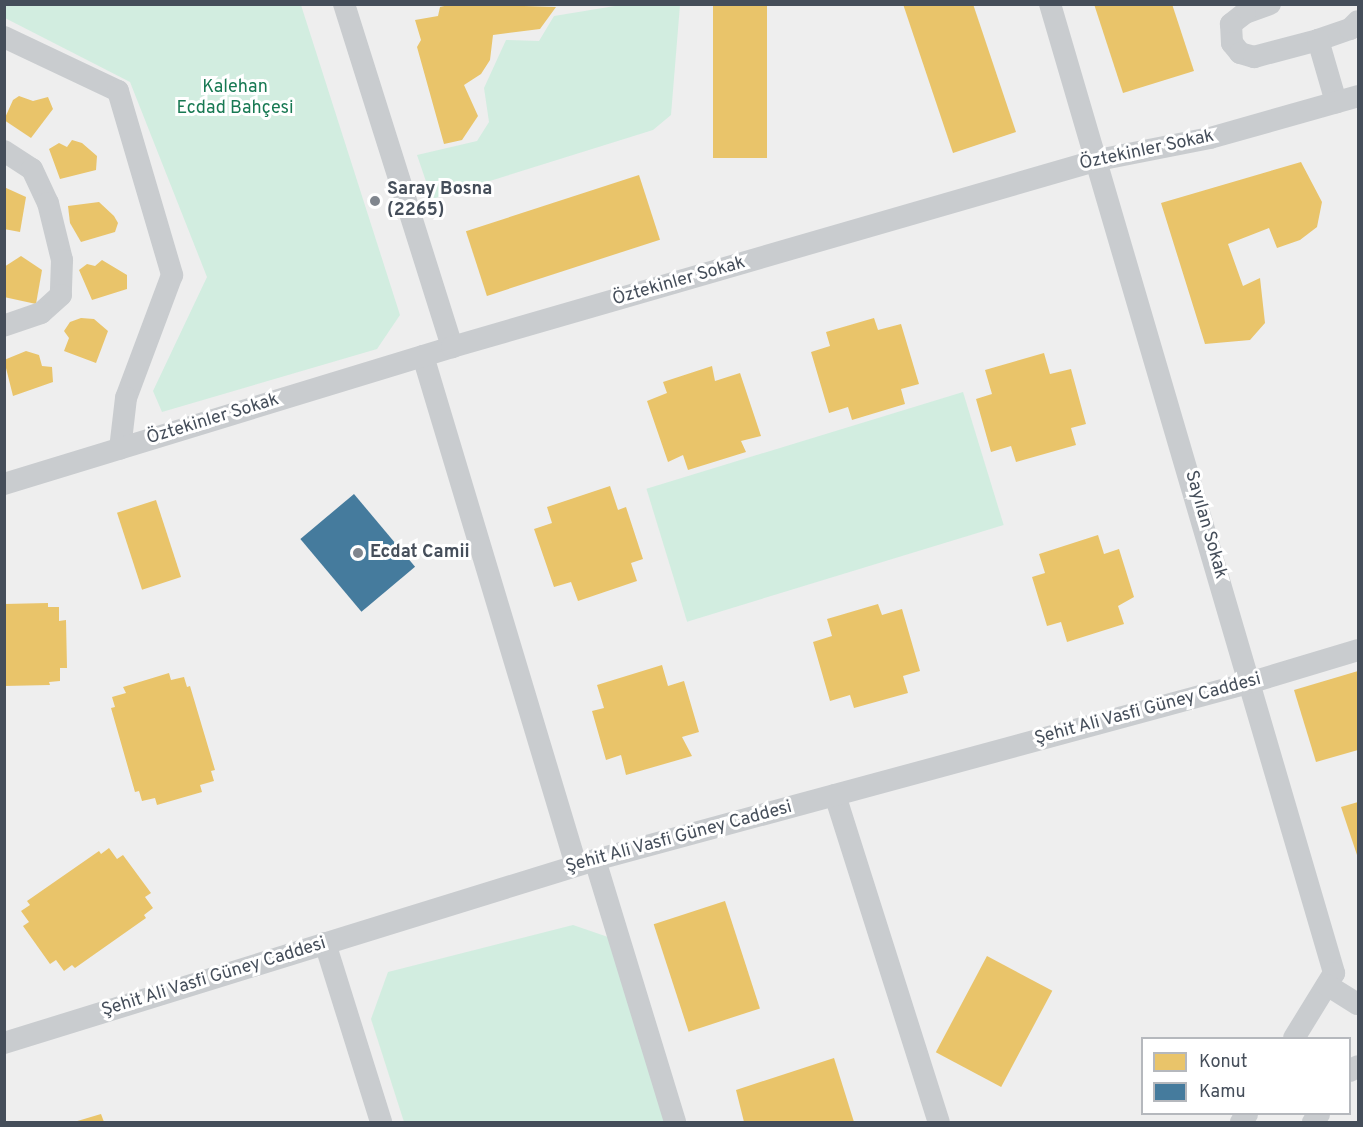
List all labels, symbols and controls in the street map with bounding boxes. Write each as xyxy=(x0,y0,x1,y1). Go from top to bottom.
park label: Kalehan Ecdad Bahçesi xyxy=(177,78,293,121)
street label: Öztekinler Sokak xyxy=(1078,126,1216,176)
place label: Saray Bosna (2265) xyxy=(387,180,492,222)
marker: Saray Bosna (2265) xyxy=(368,194,382,208)
street label: Öztekinler Sokak xyxy=(610,253,748,311)
street label: Öztekinler Sokak xyxy=(144,390,282,450)
street label: Sayılan Sokak xyxy=(1179,468,1231,582)
place label: Ecdat Camii xyxy=(370,542,470,564)
marker: Ecdat Camii xyxy=(351,546,365,560)
street label: Şehit Ali Vasfi Güney Caddesi xyxy=(1032,669,1264,751)
street label: Şehit Ali Vasfi Güney Caddesi xyxy=(563,797,795,879)
street label: Şehit Ali Vasfi Güney Caddesi xyxy=(99,933,329,1023)
legend xyxy=(1141,1037,1351,1115)
text: Konut xyxy=(1199,1051,1247,1074)
text: Kamu xyxy=(1199,1081,1246,1104)

